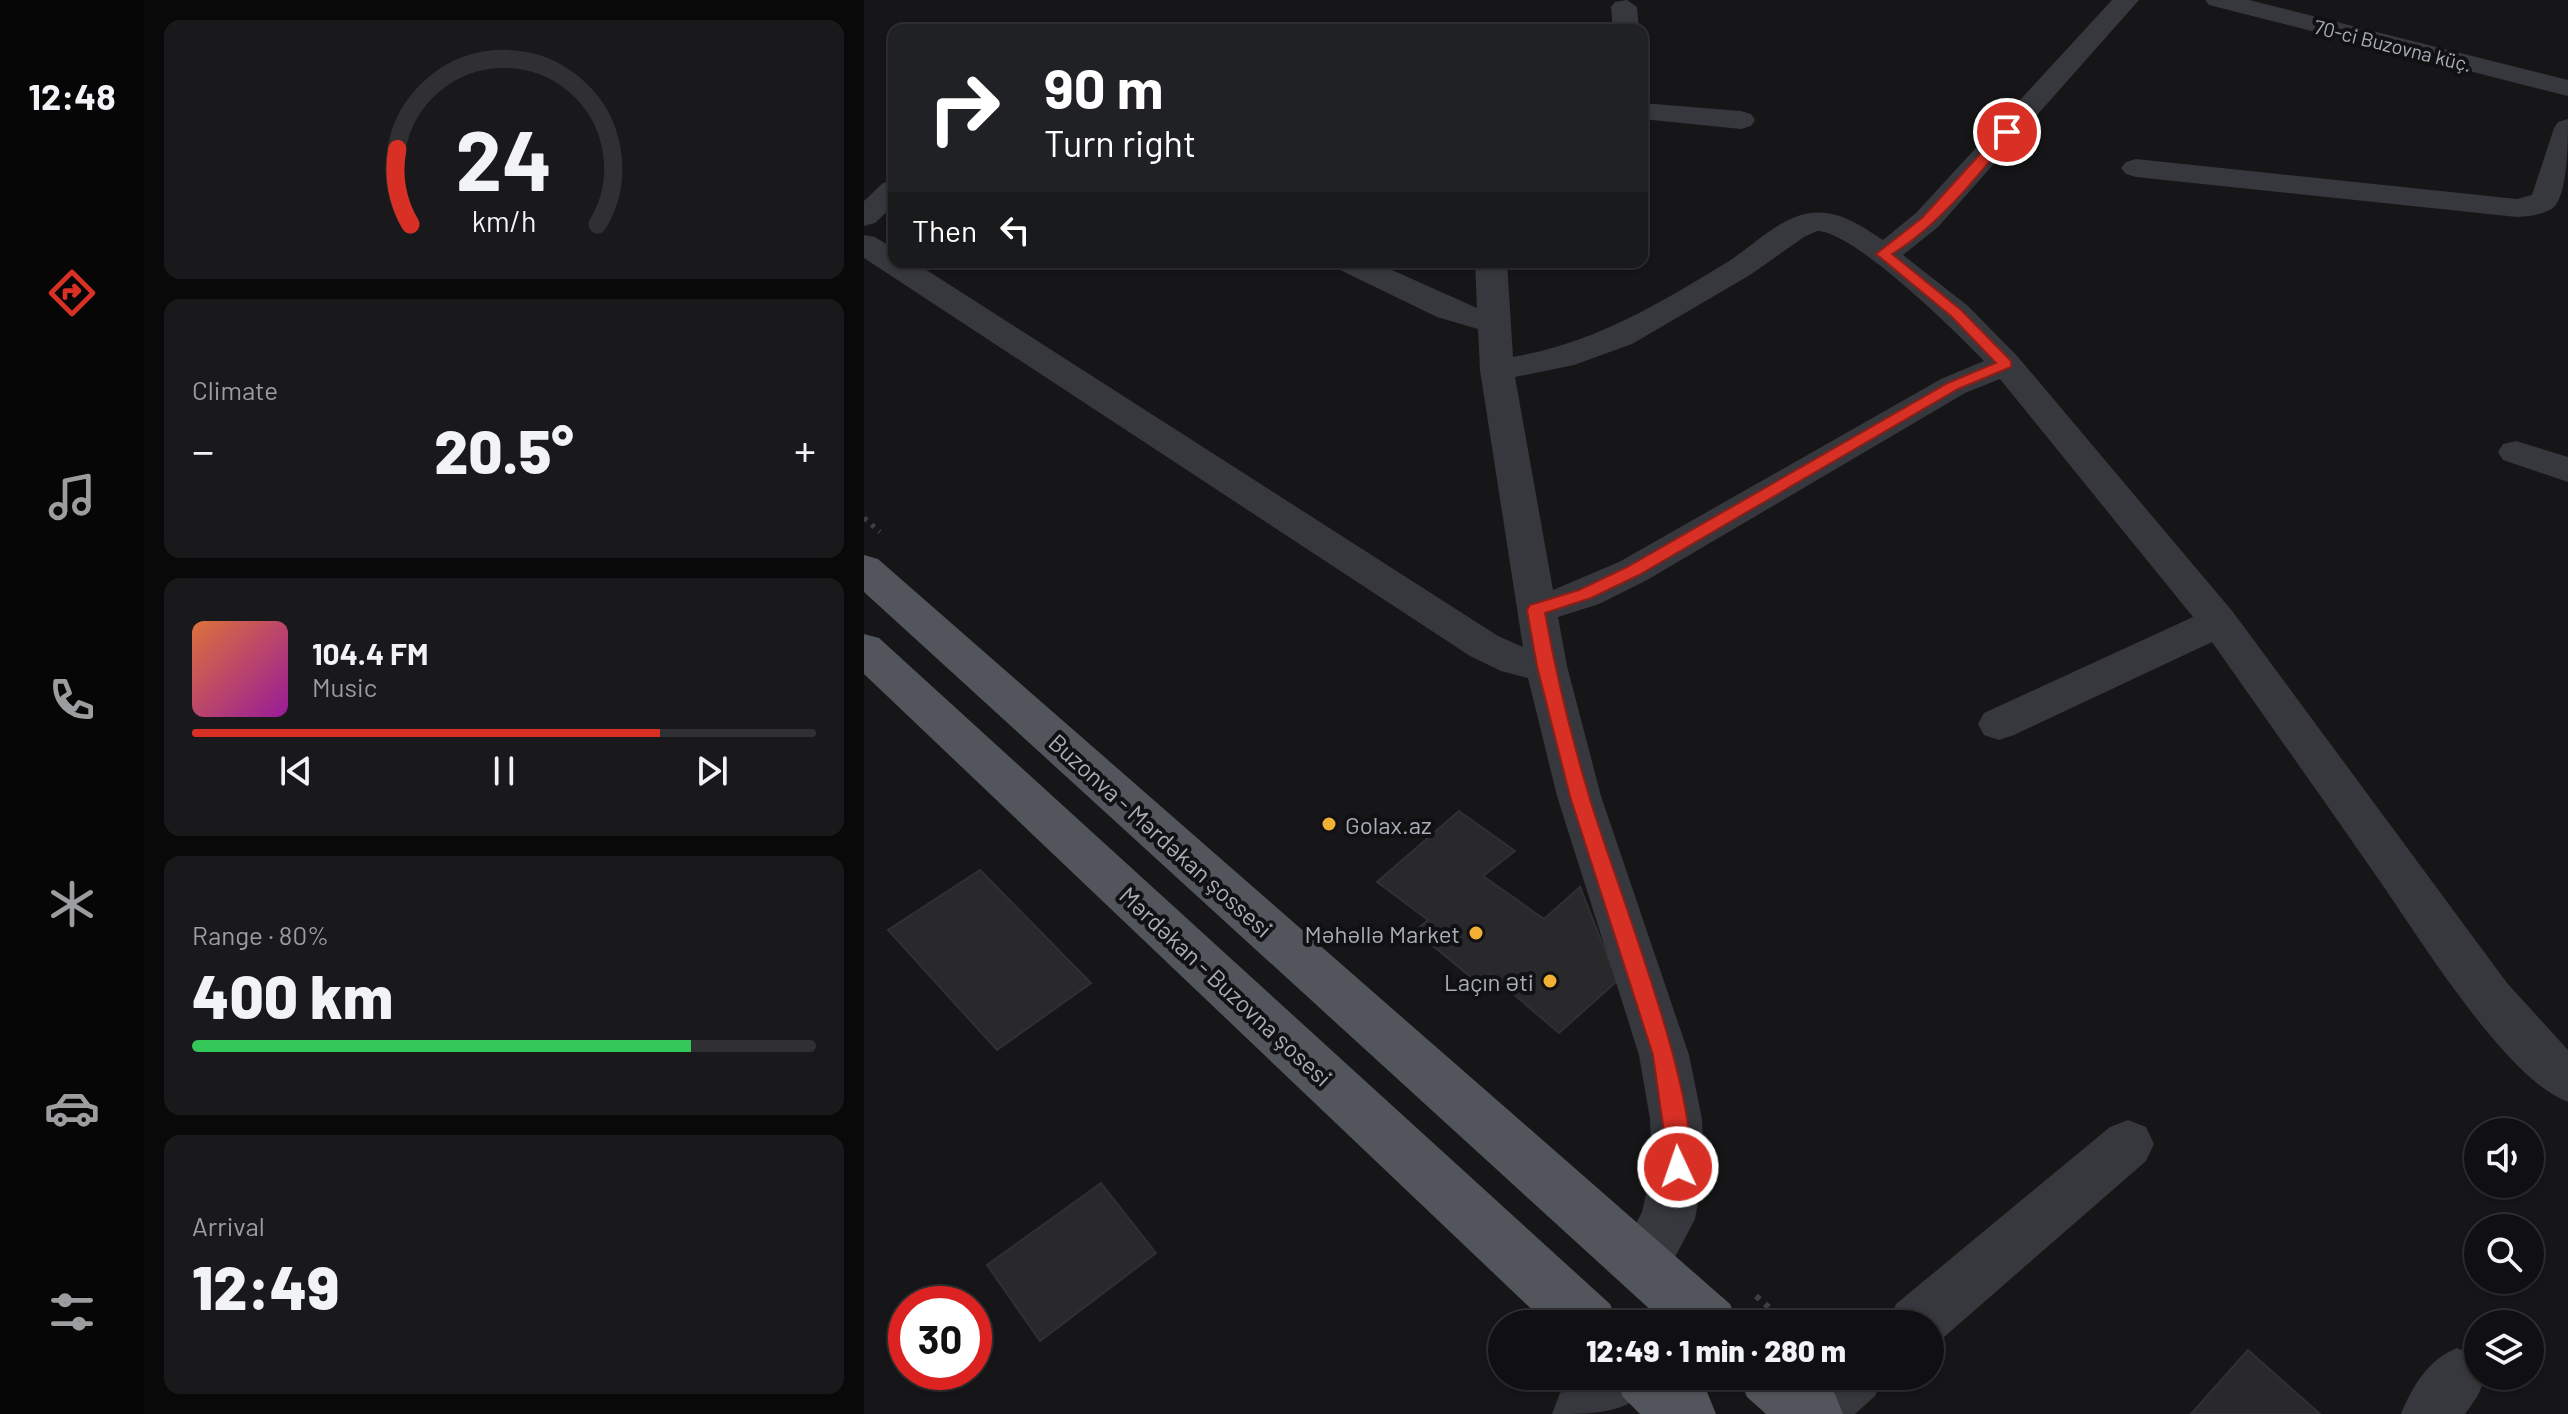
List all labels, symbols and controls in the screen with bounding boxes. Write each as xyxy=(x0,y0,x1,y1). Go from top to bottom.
street label: 70-ci Buzovna küç. xyxy=(2312,14,2474,76)
text: 90 m xyxy=(1044,53,1164,120)
icon: right xyxy=(912,56,1016,160)
text: 12:48 xyxy=(28,74,116,117)
pin xyxy=(1973,98,2041,166)
text: 24 xyxy=(456,108,552,208)
icon: arrive xyxy=(1985,110,2029,154)
text: Turn right xyxy=(1044,121,1196,164)
text: km/h xyxy=(472,204,536,239)
icon: left xyxy=(993,208,1037,252)
text: Then xyxy=(912,212,977,248)
icon: directions xyxy=(44,265,100,321)
text: Climate xyxy=(192,374,278,405)
text: 20.5° xyxy=(434,414,574,486)
text: − xyxy=(192,423,214,476)
text: + xyxy=(794,423,816,476)
icon: music xyxy=(44,469,100,525)
text: 104.4 FM xyxy=(312,635,428,671)
text: Music xyxy=(312,671,377,702)
icon: phone xyxy=(44,672,100,728)
street label: Buzonva - Mərdəkan şossesi xyxy=(1043,727,1279,943)
icon: previous xyxy=(274,749,318,793)
icon: pause xyxy=(482,749,526,793)
icon: next xyxy=(690,749,734,793)
place label: Golax.az xyxy=(1345,810,1432,839)
marker: Golax.az xyxy=(1320,815,1338,833)
icon: climate xyxy=(44,876,100,932)
street label: Mərdəkan - Buzovna şosesi xyxy=(1114,880,1338,1092)
text: Range · 80% xyxy=(192,919,329,950)
place label: Məhəllə Market xyxy=(1305,919,1460,948)
marker: Məhəllə Market xyxy=(1467,924,1485,942)
text: 400 km xyxy=(192,959,393,1031)
place label: Laçın Əti xyxy=(1444,967,1534,996)
marker: Laçın Əti xyxy=(1541,972,1559,990)
icon: car xyxy=(44,1080,100,1136)
map controls xyxy=(2464,1118,2544,1390)
button: sound xyxy=(2464,1118,2544,1198)
position arrow xyxy=(1636,1125,1720,1209)
text: Arrival xyxy=(192,1210,265,1241)
button: search xyxy=(2464,1214,2544,1294)
text: 12:49 xyxy=(192,1250,339,1322)
icon: filters xyxy=(44,1284,100,1340)
speed limit sign: 30 xyxy=(888,1286,992,1390)
button: layers xyxy=(2464,1310,2544,1390)
text: 12:49 · 1 min · 280 m xyxy=(1586,1332,1846,1368)

